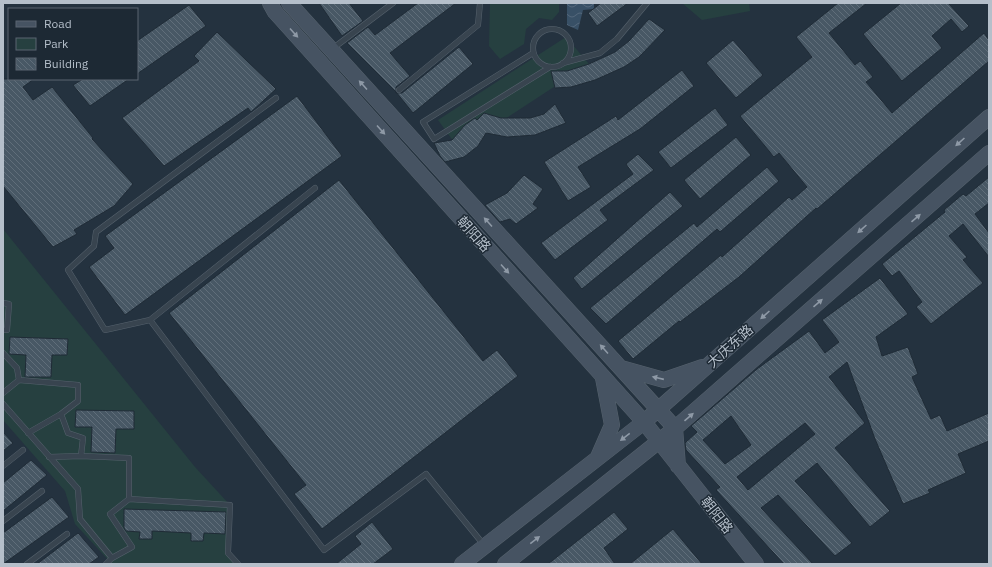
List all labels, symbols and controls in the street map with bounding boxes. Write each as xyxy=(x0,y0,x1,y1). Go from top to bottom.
legend xyxy=(8,8,138,80)
text: Road xyxy=(44,16,72,31)
one-way arrow xyxy=(290,28,299,39)
text: Park xyxy=(44,36,69,51)
text: Building xyxy=(44,56,89,71)
one-way arrow xyxy=(358,79,367,90)
one-way arrow xyxy=(376,125,386,135)
one-way arrow xyxy=(955,138,965,147)
street label: 朝阳路 xyxy=(453,212,495,256)
one-way arrow xyxy=(911,213,921,222)
one-way arrow xyxy=(483,217,493,227)
one-way arrow xyxy=(857,224,868,233)
one-way arrow xyxy=(501,263,510,274)
one-way arrow xyxy=(813,299,823,308)
one-way arrow xyxy=(760,310,770,319)
street label: 大庆东路 xyxy=(703,321,757,371)
one-way arrow xyxy=(599,344,609,354)
one-way arrow xyxy=(652,374,664,380)
one-way arrow xyxy=(683,412,694,421)
one-way arrow xyxy=(619,433,630,441)
street label: 朝阳路 xyxy=(697,493,737,537)
one-way arrow xyxy=(530,535,541,544)

